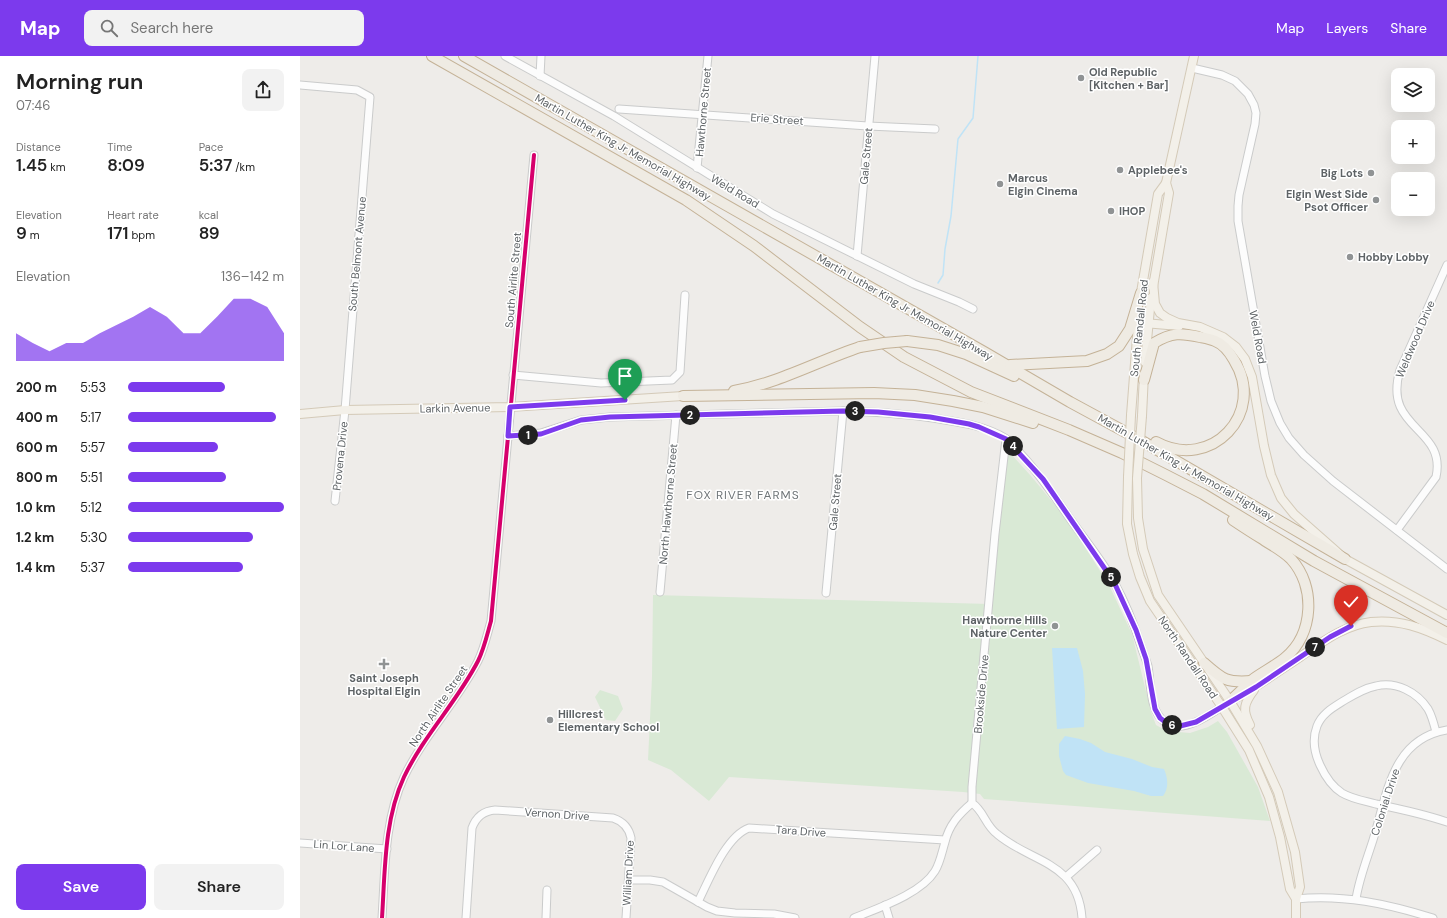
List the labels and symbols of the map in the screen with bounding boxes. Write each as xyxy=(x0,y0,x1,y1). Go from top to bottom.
place label: Old Republic [Kitchen + Bar] xyxy=(1089,65,1169,92)
street label: Hawthorne Street xyxy=(692,67,714,157)
marker: Old Republic [Kitchen + Bar] xyxy=(1076,73,1086,83)
street label: Martin Luther King Jr Memorial Highway xyxy=(532,91,714,203)
street label: Erie Street xyxy=(750,110,804,128)
street label: Gale Street xyxy=(857,127,875,185)
place label: Applebee's xyxy=(1128,163,1188,177)
marker: Applebee's xyxy=(1115,165,1125,175)
place label: Big Lots xyxy=(1321,166,1363,180)
marker: Big Lots xyxy=(1366,168,1376,178)
street label: Weld Road xyxy=(708,171,762,211)
place label: Marcus Elgin Cinema xyxy=(1008,171,1078,198)
marker: Marcus Elgin Cinema xyxy=(995,179,1005,189)
place label: Elgin West Side Psot Officer xyxy=(1286,187,1368,214)
marker: Elgin West Side Psot Officer xyxy=(1371,195,1381,205)
street label: South Belmont Avenue xyxy=(345,196,369,312)
place label: IHOP xyxy=(1119,204,1145,218)
marker: IHOP xyxy=(1106,206,1116,216)
street label: South Airlite Street xyxy=(502,231,524,329)
place label: Hobby Lobby xyxy=(1358,250,1429,264)
street label: Martin Luther King Jr Memorial Highway xyxy=(814,251,996,363)
marker: Hobby Lobby xyxy=(1345,252,1355,262)
street label: South Randall Road xyxy=(1127,279,1151,377)
street label: Weldwood Drive xyxy=(1392,298,1438,380)
street label: Weld Road xyxy=(1246,309,1270,365)
pin xyxy=(608,359,642,400)
street label: Larkin Avenue xyxy=(420,400,490,416)
pin: 3 xyxy=(845,401,865,421)
pin: 2 xyxy=(680,405,700,425)
street label: Martin Luther King Jr Memorial Highway xyxy=(1095,411,1277,523)
street label: Provena Drive xyxy=(329,421,351,491)
pin: 1 xyxy=(518,425,538,445)
pin: 4 xyxy=(1003,436,1023,456)
street label: North Hawthorne Street xyxy=(656,443,680,565)
street label: Gale Street xyxy=(826,473,844,531)
district label: FOX RIVER FARMS xyxy=(686,487,800,503)
pin: 5 xyxy=(1101,567,1121,587)
pin xyxy=(1334,585,1368,626)
place label: Hawthorne Hills Nature Center xyxy=(962,613,1047,640)
street label: North Randall Road xyxy=(1155,613,1221,701)
marker: Hawthorne Hills Nature Center xyxy=(1050,621,1060,631)
pin: 7 xyxy=(1305,637,1325,657)
street label: Brookside Drive xyxy=(971,654,991,734)
marker: Saint Joseph Hospital Elgin xyxy=(378,658,390,670)
street label: North Airlite Street xyxy=(406,663,470,749)
place label: Saint Joseph Hospital Elgin xyxy=(347,671,421,698)
place label: Hillcrest Elementary School xyxy=(558,707,659,734)
marker: Hillcrest Elementary School xyxy=(545,715,555,725)
pin: 6 xyxy=(1162,715,1182,735)
street label: Colonial Drive xyxy=(1368,767,1402,837)
street label: Vernon Drive xyxy=(524,805,590,823)
street label: Tara Drive xyxy=(775,822,827,840)
street label: Lin Lor Lane xyxy=(313,837,375,855)
street label: William Drive xyxy=(619,840,637,906)

